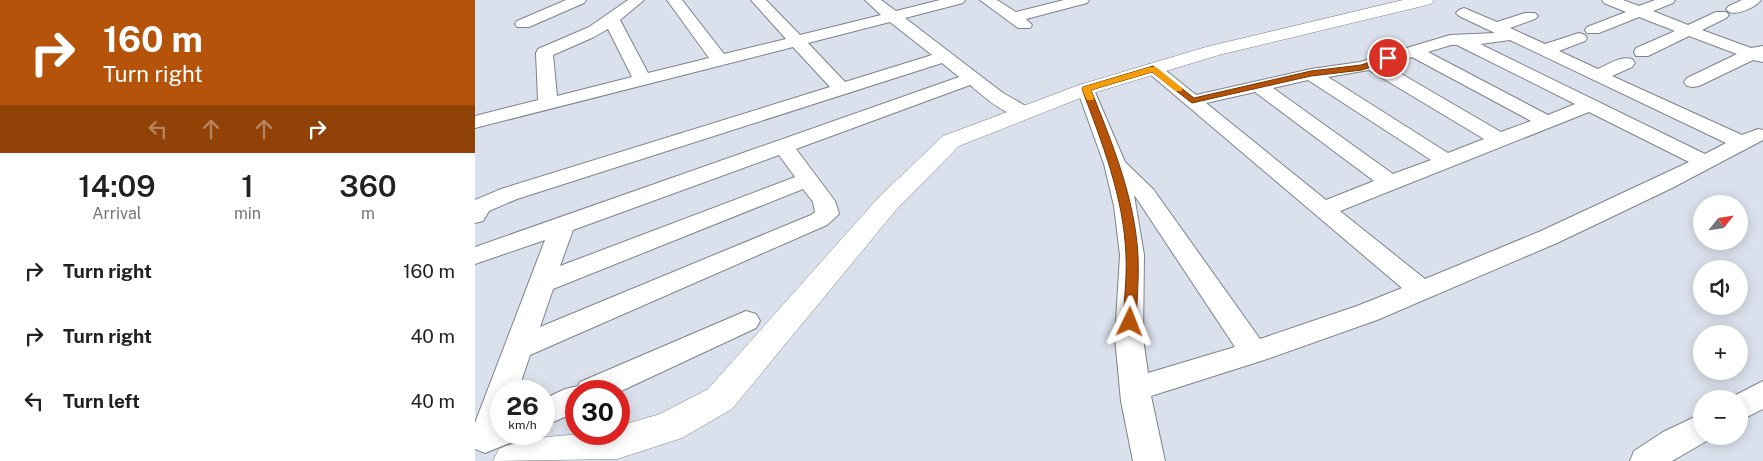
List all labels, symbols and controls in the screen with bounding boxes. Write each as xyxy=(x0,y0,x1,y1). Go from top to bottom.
text: 160 m xyxy=(103,19,203,60)
icon: right xyxy=(20,20,85,85)
pin xyxy=(1367,37,1409,79)
icon: arrive xyxy=(1374,44,1402,72)
text: Turn right xyxy=(103,61,203,87)
icon: left xyxy=(144,115,172,143)
icon: ahead xyxy=(197,115,225,143)
icon: ahead xyxy=(250,115,278,143)
icon: right xyxy=(303,115,331,143)
text: 14:09 xyxy=(78,168,156,204)
text: 1 xyxy=(241,168,254,204)
text: 360 xyxy=(339,168,397,204)
north arrow xyxy=(1693,195,1747,250)
map controls xyxy=(1693,195,1748,445)
text: Arrival xyxy=(92,204,142,223)
text: min xyxy=(234,204,261,223)
text: m xyxy=(361,204,375,223)
icon: right xyxy=(20,257,48,285)
text: Turn right xyxy=(63,260,152,282)
text: 160 m xyxy=(403,260,455,282)
button: sound xyxy=(1693,260,1748,315)
position arrow xyxy=(1103,295,1155,347)
icon: right xyxy=(20,322,48,350)
text: Turn right xyxy=(63,325,152,347)
text: 40 m xyxy=(410,325,455,347)
button: + xyxy=(1693,325,1748,380)
speed limit sign: 30 xyxy=(565,380,630,445)
icon: left xyxy=(20,387,48,415)
text: Turn left xyxy=(63,390,140,412)
text: 40 m xyxy=(410,390,455,412)
button: − xyxy=(1693,390,1748,445)
text: 26 xyxy=(506,391,539,421)
text: km/h xyxy=(508,418,537,432)

